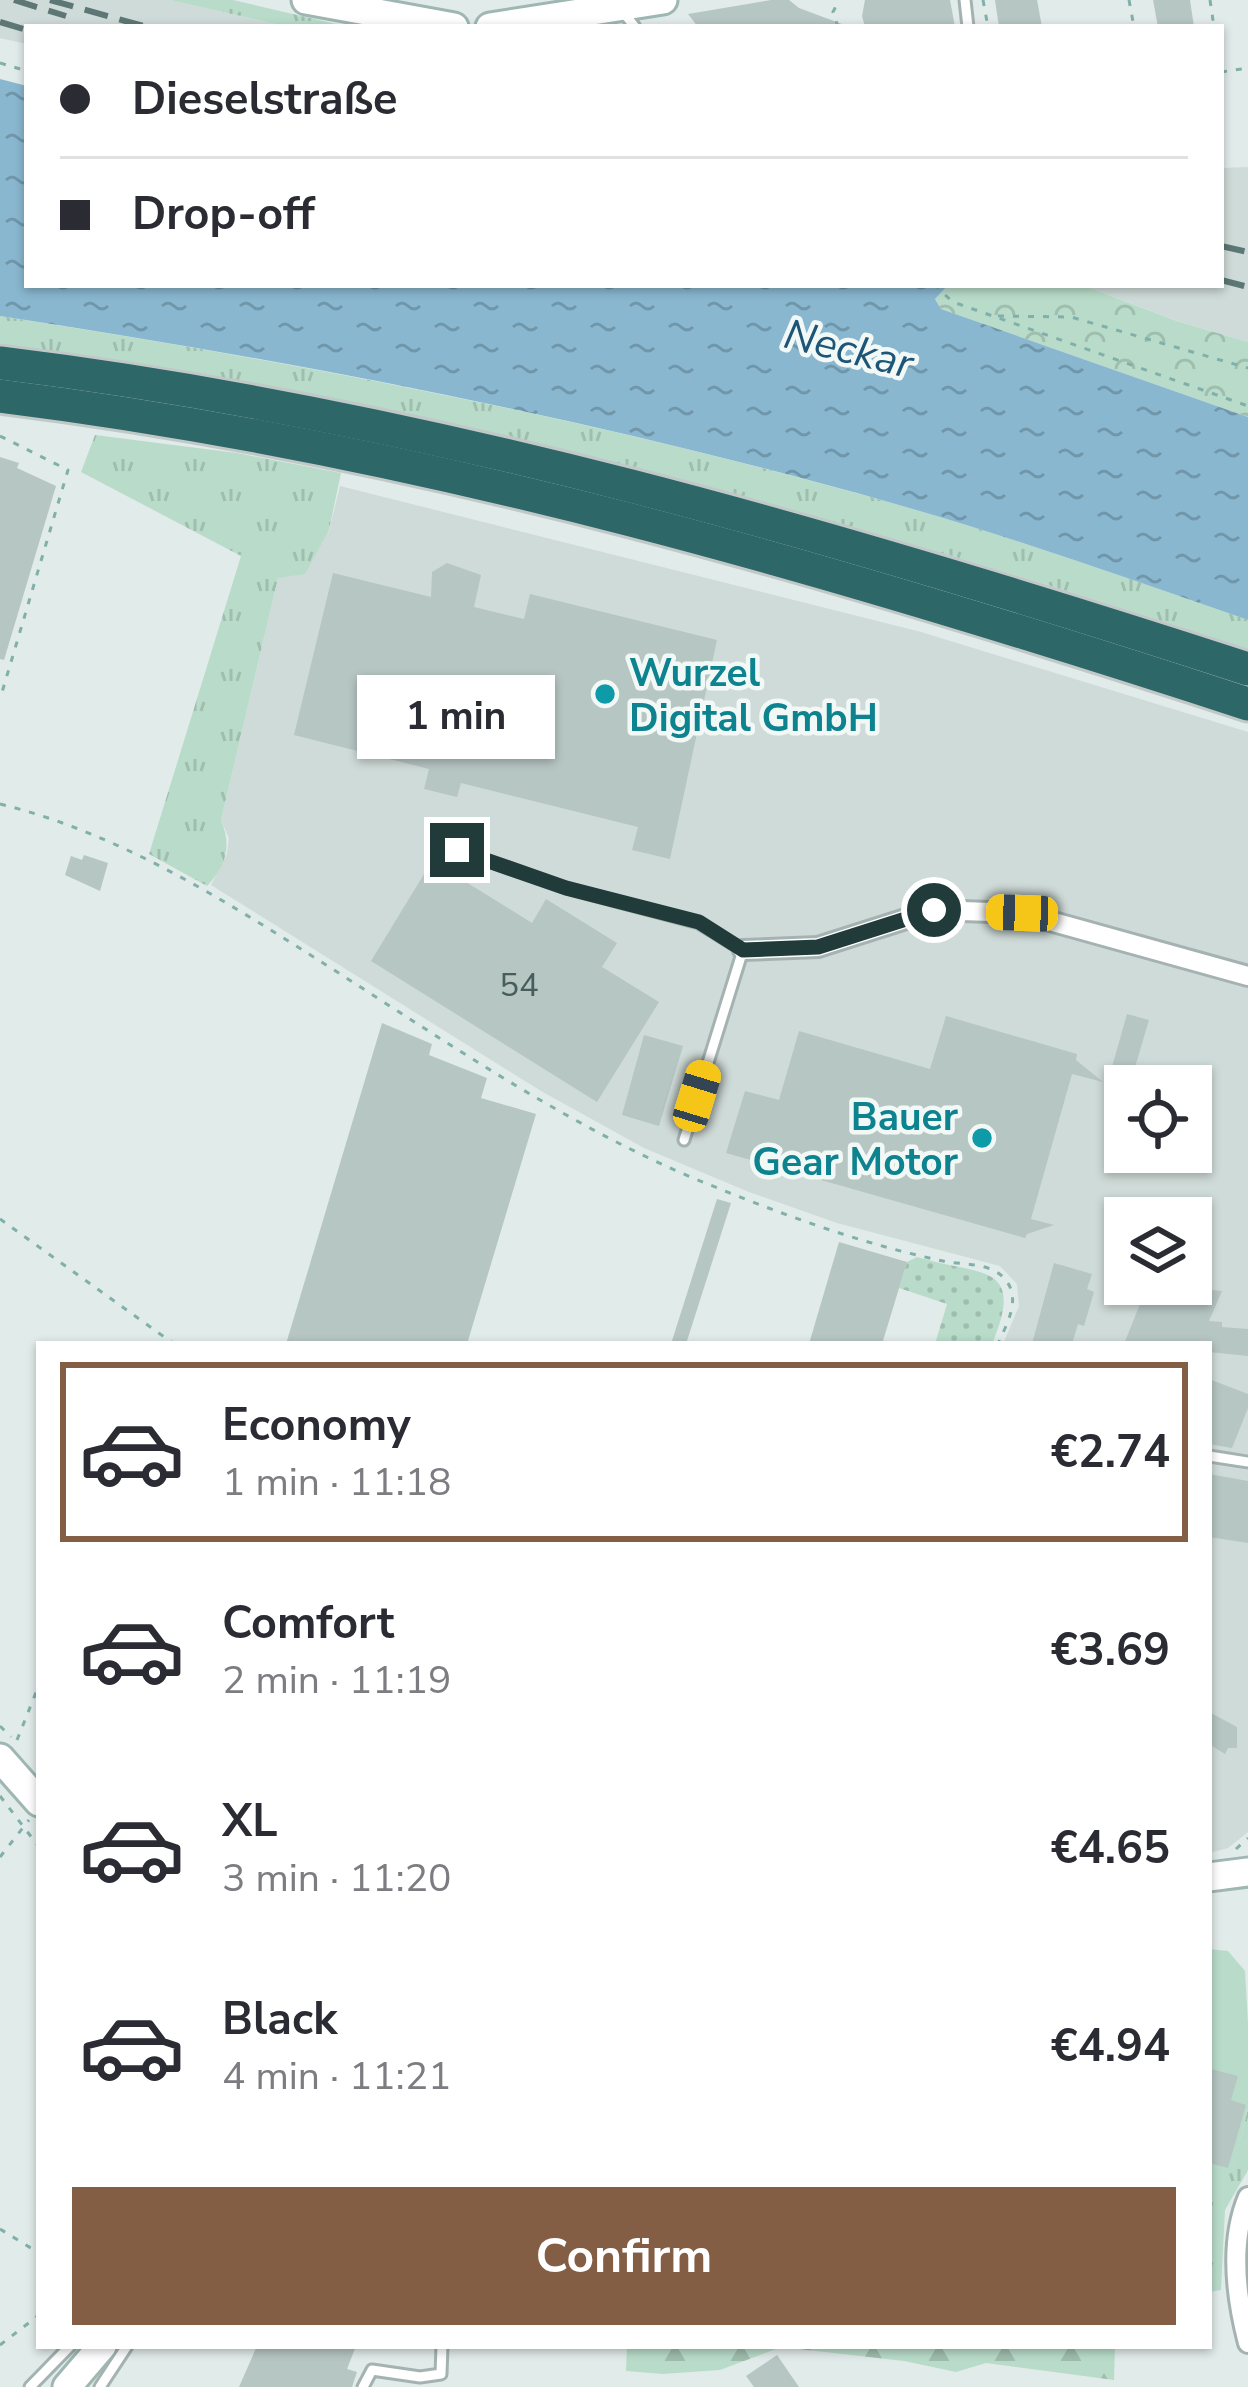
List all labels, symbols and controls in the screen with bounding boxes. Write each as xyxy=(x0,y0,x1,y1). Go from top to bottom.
text: Dieselstraße xyxy=(132,69,397,130)
text: Drop-off xyxy=(132,184,315,245)
water label: Neckar xyxy=(778,306,920,393)
place label: Wurzel Digital GmbH xyxy=(629,647,878,745)
callout: 1 min xyxy=(358,676,556,760)
marker: Wurzel Digital GmbH xyxy=(592,681,618,707)
text: 1 min xyxy=(406,690,506,743)
route end xyxy=(430,823,484,877)
route start xyxy=(907,883,961,937)
car xyxy=(985,894,1059,932)
house number: 54 xyxy=(499,963,539,1008)
car xyxy=(669,1056,725,1136)
map controls xyxy=(1104,1065,1212,1305)
button: locate xyxy=(1104,1065,1212,1173)
place label: Bauer Gear Motor xyxy=(752,1091,959,1189)
marker: Bauer Gear Motor xyxy=(969,1125,995,1151)
button: layers xyxy=(1104,1197,1212,1305)
text: Economy xyxy=(222,1395,411,1456)
icon: car xyxy=(78,1398,186,1506)
text: €2.74 xyxy=(1051,1422,1170,1483)
text: 1 min · 11:18 xyxy=(222,1456,451,1509)
text: Comfort xyxy=(222,1593,394,1654)
icon: car xyxy=(78,1596,186,1704)
text: €3.69 xyxy=(1051,1620,1170,1681)
text: 2 min · 11:19 xyxy=(222,1654,451,1707)
text: XL xyxy=(222,1791,278,1852)
icon: car xyxy=(78,1794,186,1902)
text: €4.65 xyxy=(1051,1818,1170,1879)
text: 3 min · 11:20 xyxy=(222,1852,451,1905)
text: Black xyxy=(222,1989,337,2050)
icon: car xyxy=(78,1992,186,2100)
text: €4.94 xyxy=(1051,2016,1170,2077)
text: 4 min · 11:21 xyxy=(222,2050,451,2103)
button: Confirm xyxy=(72,2187,1176,2325)

